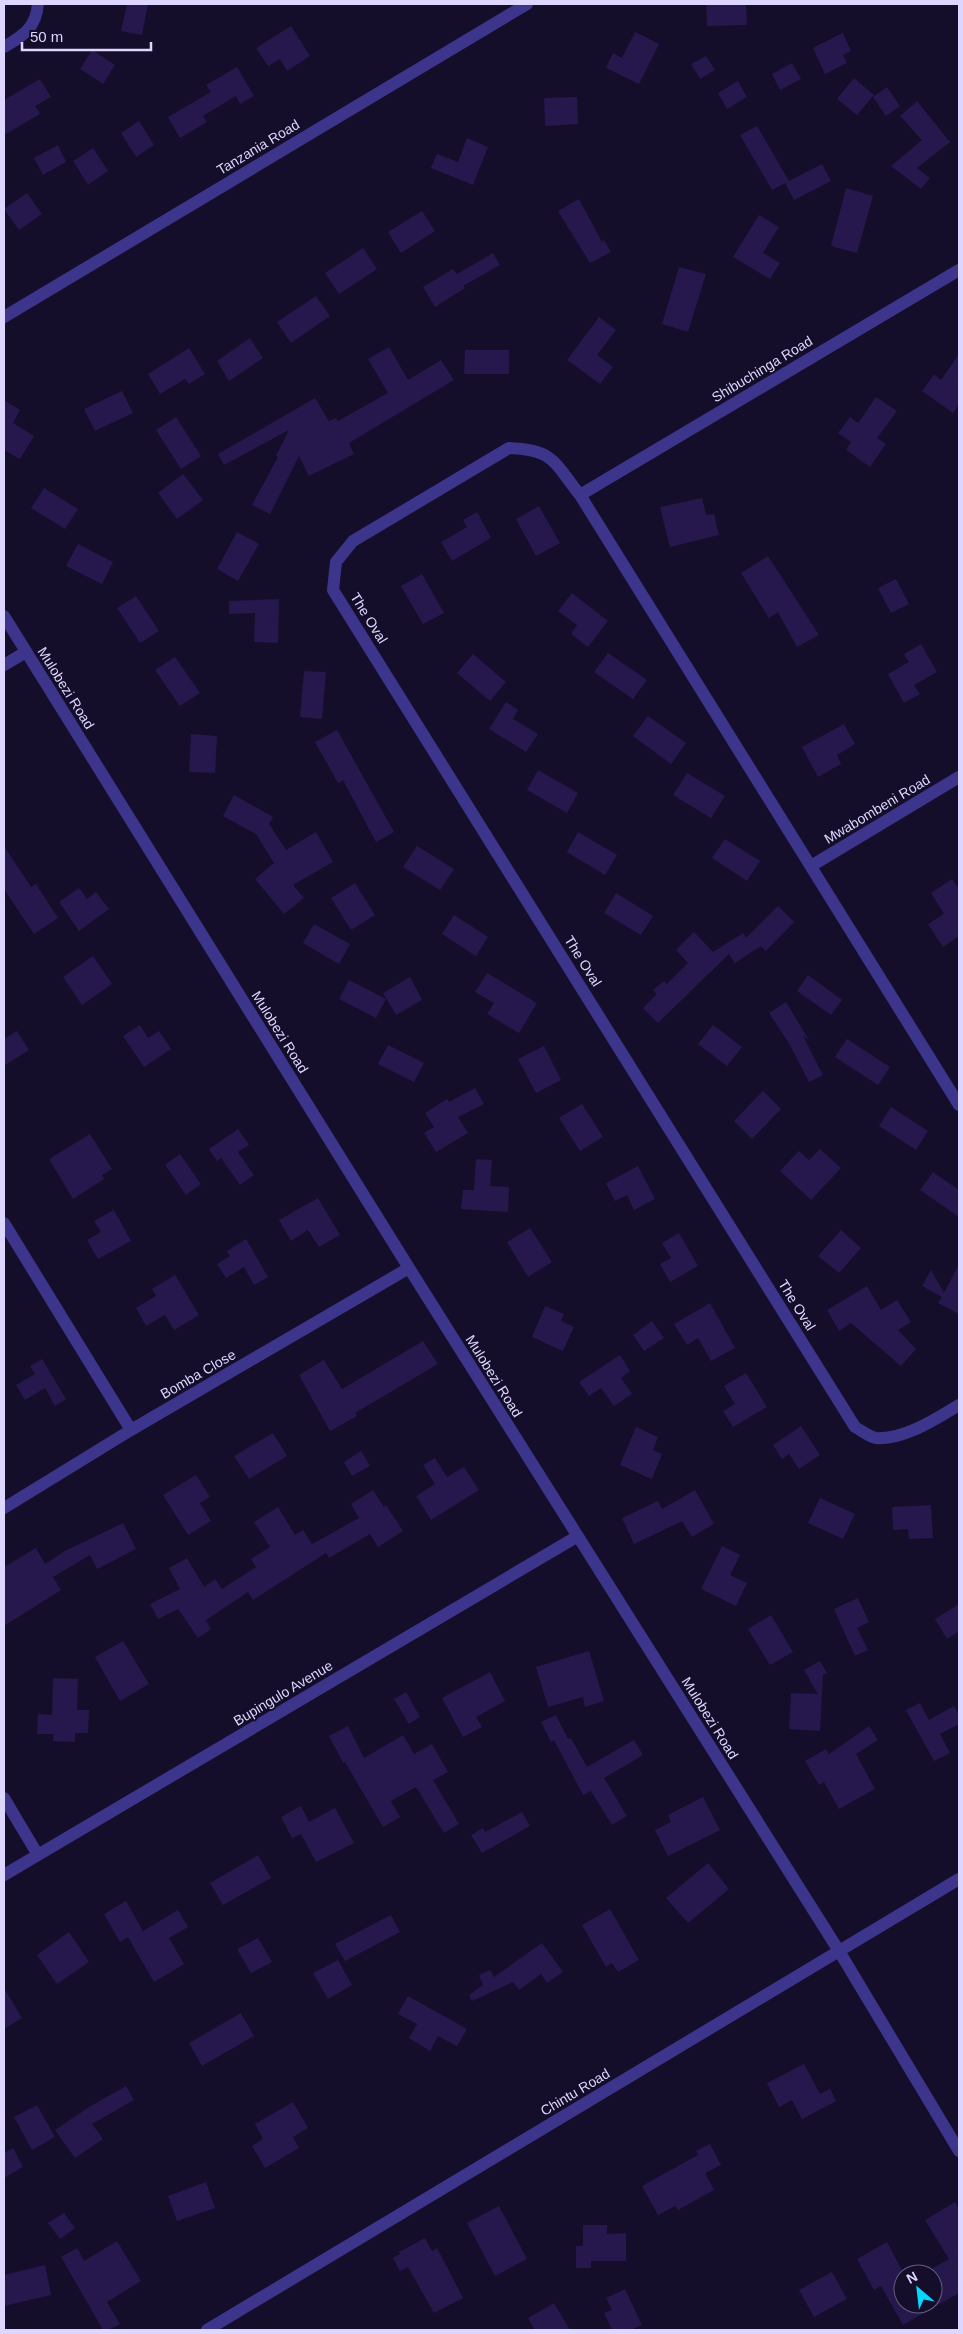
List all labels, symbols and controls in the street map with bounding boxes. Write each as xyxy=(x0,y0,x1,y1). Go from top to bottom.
scale bar xyxy=(22,20,151,52)
text: 50 m xyxy=(30,28,63,45)
street label: Tanzania Road xyxy=(214,116,302,178)
street label: Shibuchinga Road xyxy=(709,333,815,405)
street label: The Oval xyxy=(347,590,391,646)
street label: Mulobezi Road xyxy=(34,644,98,732)
street label: Mwabombeni Road xyxy=(821,771,933,847)
street label: The Oval xyxy=(561,933,605,989)
street label: Mulobezi Road xyxy=(248,988,312,1076)
street label: The Oval xyxy=(775,1277,819,1333)
street label: Mulobezi Road xyxy=(462,1332,526,1420)
street label: Bomba Close xyxy=(158,1346,239,1402)
street label: Bupingulo Avenue xyxy=(231,1657,336,1729)
street label: Mulobezi Road xyxy=(678,1674,742,1762)
street label: Chintu Road xyxy=(538,2065,612,2119)
north arrow xyxy=(893,2264,943,2314)
text: N xyxy=(904,2268,920,2287)

